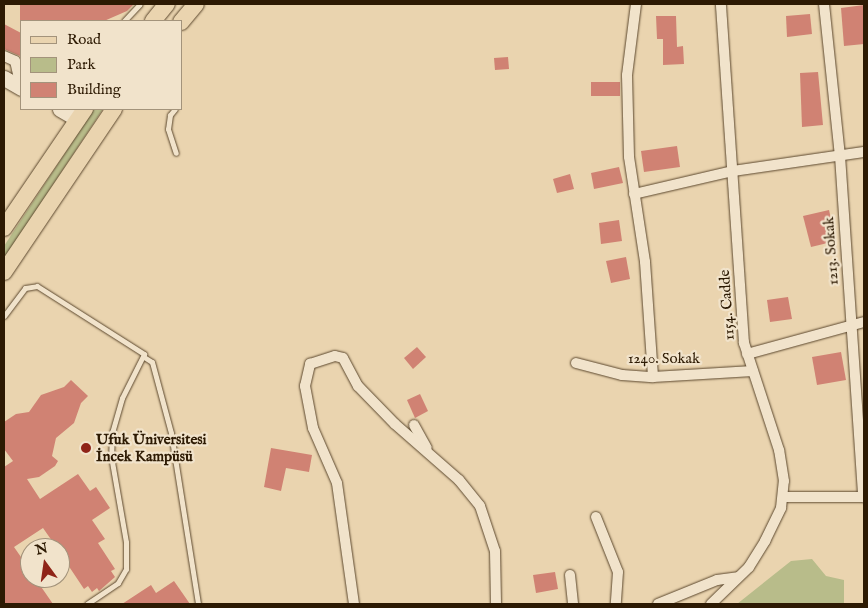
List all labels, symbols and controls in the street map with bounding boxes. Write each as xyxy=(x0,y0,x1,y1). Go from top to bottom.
legend xyxy=(20,20,182,110)
text: Road xyxy=(67,30,101,49)
text: Park xyxy=(67,55,96,74)
text: Building xyxy=(67,80,121,99)
street label: 1213. Sokak xyxy=(820,216,842,286)
street label: 1154. Cadde xyxy=(716,269,738,341)
street label: 1240. Sokak xyxy=(628,350,700,368)
place label: Ufuk Üniversitesi İncek Kampüsü xyxy=(96,430,207,465)
marker: Ufuk Üniversitesi İncek Kampüsü xyxy=(80,442,92,454)
north arrow xyxy=(20,538,70,588)
text: N xyxy=(34,539,50,560)

